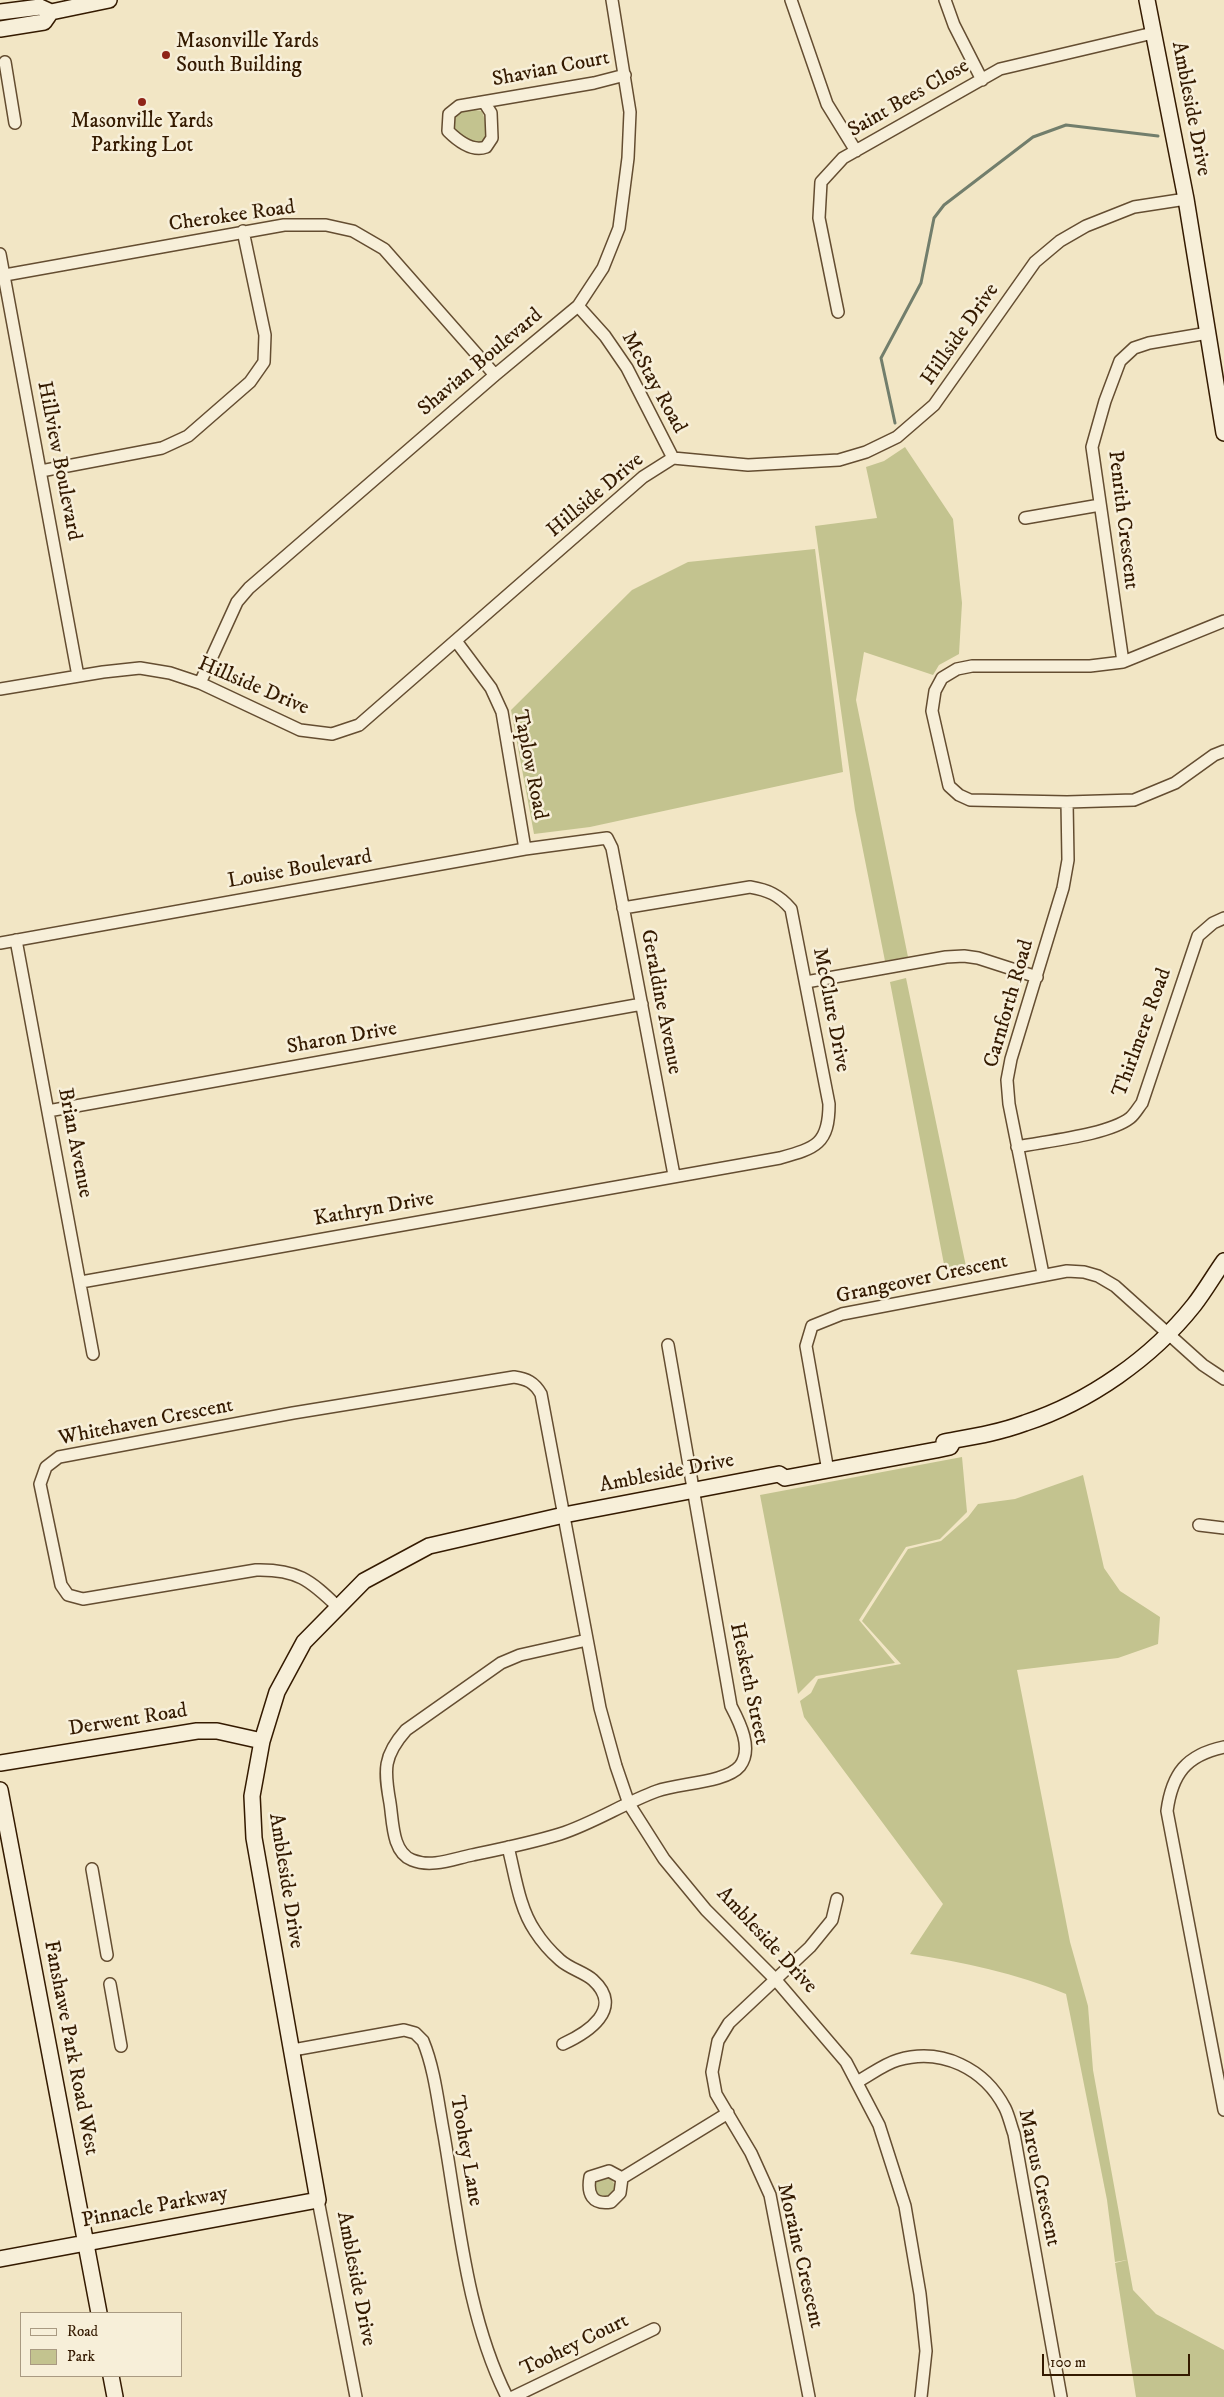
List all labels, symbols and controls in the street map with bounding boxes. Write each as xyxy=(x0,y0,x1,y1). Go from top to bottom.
place label: Masonville Yards South Building xyxy=(176,30,319,80)
street label: Ambleside Drive xyxy=(1165,40,1215,178)
street label: Shavian Court xyxy=(490,46,612,94)
marker: Masonville Yards South Building xyxy=(160,49,172,61)
street label: Saint Bees Close xyxy=(844,54,974,144)
marker: Masonville Yards Parking Lot xyxy=(136,96,148,108)
place label: Masonville Yards Parking Lot xyxy=(71,110,213,160)
street label: Cherokee Road xyxy=(167,196,297,238)
street label: Hillside Drive xyxy=(917,279,1005,391)
street label: Shavian Boulevard xyxy=(414,304,548,422)
street label: McStay Road xyxy=(615,328,691,438)
street label: Hillview Boulevard xyxy=(30,379,86,543)
street label: Hillside Drive xyxy=(543,448,649,544)
street label: Penrith Crescent xyxy=(1101,449,1143,591)
street label: Hillside Drive xyxy=(194,652,312,722)
street label: Taplow Road xyxy=(506,708,552,822)
street label: Louise Boulevard xyxy=(226,845,374,895)
street label: Geraldine Avenue xyxy=(634,927,686,1077)
street label: Carnforth Road xyxy=(980,937,1040,1071)
street label: McClure Drive xyxy=(806,946,854,1074)
street label: Thirlmere Road xyxy=(1108,965,1178,1101)
street label: Sharon Drive xyxy=(285,1017,399,1061)
street label: Brian Avenue xyxy=(51,1086,97,1200)
street label: Kathryn Drive xyxy=(312,1187,436,1233)
street label: Grangeover Crescent xyxy=(834,1250,1010,1310)
street label: Whitehaven Crescent xyxy=(56,1394,236,1452)
street label: Ambleside Drive xyxy=(598,1449,736,1499)
street label: Hesketh Street xyxy=(723,1621,773,1747)
street label: Derwent Road xyxy=(67,1699,189,1743)
street label: Ambleside Drive xyxy=(262,1812,308,1950)
street label: Ambleside Drive xyxy=(710,1882,822,2000)
street label: Fanshawe Park Road West xyxy=(37,1939,103,2157)
street label: Toohey Lane xyxy=(443,2094,487,2208)
street label: Marcus Crescent xyxy=(1011,2107,1065,2249)
street label: Pinnacle Parkway xyxy=(80,2181,230,2235)
street label: Moraine Crescent xyxy=(770,2181,828,2331)
street label: Ambleside Drive xyxy=(330,2210,380,2348)
street label: Toohey Court xyxy=(517,2309,633,2383)
legend xyxy=(20,2312,182,2377)
text: Road xyxy=(67,2322,98,2341)
scale bar xyxy=(1044,2344,1192,2376)
text: Park xyxy=(67,2347,95,2366)
text: 100 m xyxy=(1050,2353,1086,2372)

